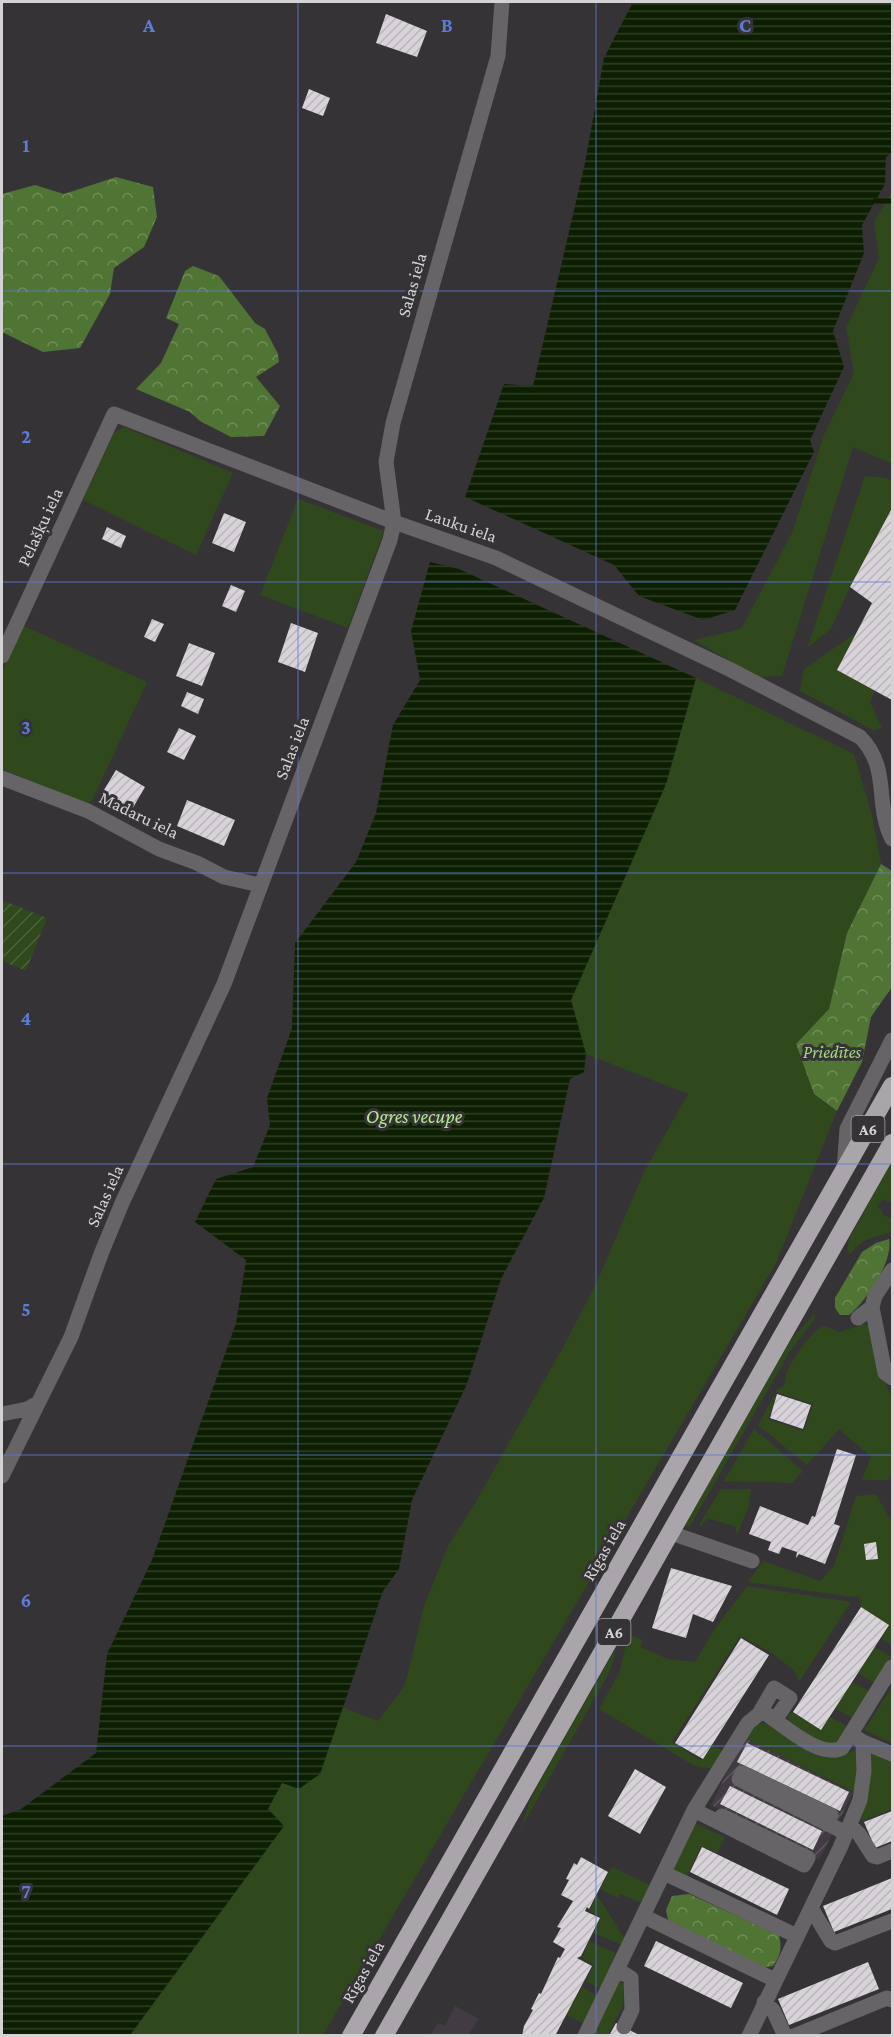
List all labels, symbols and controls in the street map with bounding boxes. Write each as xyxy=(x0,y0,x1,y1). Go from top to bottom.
text: A xyxy=(142,14,156,36)
text: B xyxy=(441,14,453,36)
text: C xyxy=(739,14,751,36)
text: 1 xyxy=(22,134,30,156)
street label: Salas iela xyxy=(393,251,431,319)
text: 2 xyxy=(21,425,31,447)
street label: Pelašķu iela xyxy=(13,485,69,570)
street label: Lauku iela xyxy=(423,504,499,546)
street label: Salas iela xyxy=(271,714,313,782)
text: 3 xyxy=(21,716,31,738)
street label: Madaru iela xyxy=(96,787,182,843)
text: 4 xyxy=(21,1007,32,1029)
park label: Priedītes xyxy=(803,1042,861,1062)
water label: Ogres vecupe xyxy=(366,1105,463,1128)
road number: A6 xyxy=(852,1116,884,1142)
street label: Salas iela xyxy=(82,1162,128,1230)
text: 5 xyxy=(21,1298,31,1320)
street label: Rīgas iela xyxy=(578,1516,630,1584)
text: 6 xyxy=(21,1589,31,1611)
road number: A6 xyxy=(598,1619,630,1645)
text: 7 xyxy=(21,1880,31,1902)
street label: Rīgas iela xyxy=(338,1938,388,2006)

